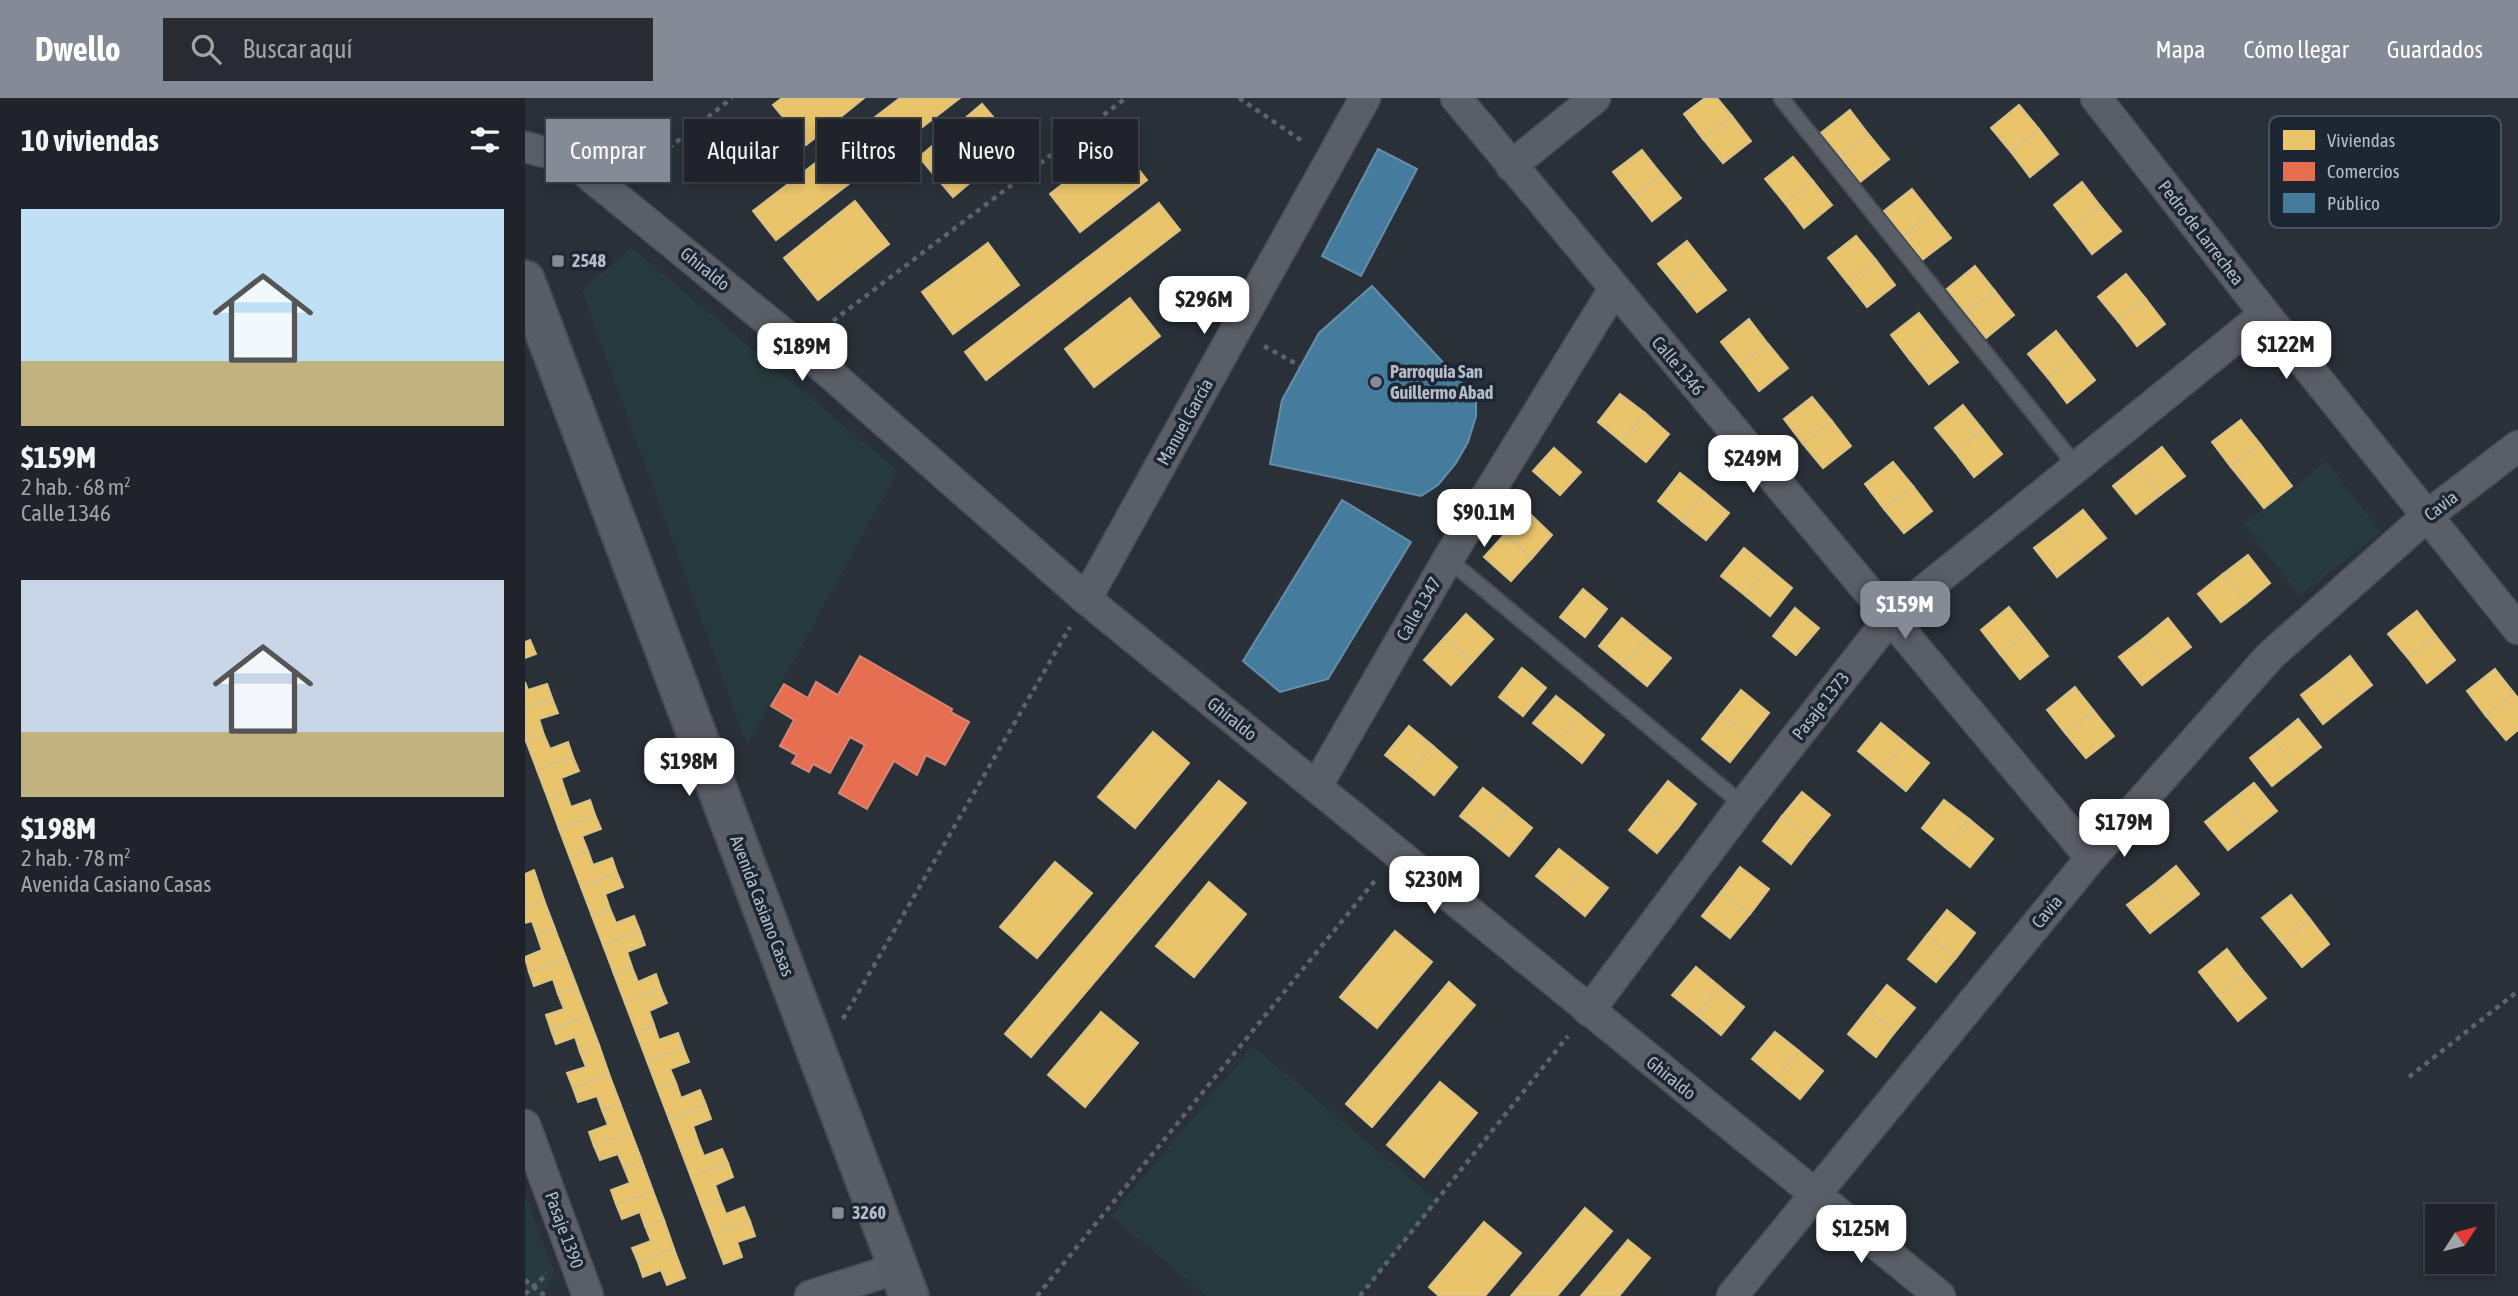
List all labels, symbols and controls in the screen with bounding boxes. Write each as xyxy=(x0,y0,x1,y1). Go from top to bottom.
search box xyxy=(163,18,653,81)
text: Dwello xyxy=(35,30,121,68)
icon: search xyxy=(187,30,225,68)
text: Buscar aquí xyxy=(243,34,352,64)
text: Mapa xyxy=(2156,36,2205,63)
text: Cómo llegar xyxy=(2243,36,2349,63)
text: Guardados xyxy=(2387,36,2483,63)
legend xyxy=(2269,116,2501,228)
chip: Comprar xyxy=(546,119,670,182)
chip: Alquilar xyxy=(684,119,803,182)
chip: Filtros xyxy=(817,119,920,182)
chip: Nuevo xyxy=(934,119,1039,182)
chip: Piso xyxy=(1053,119,1138,182)
icon: filters xyxy=(466,121,504,159)
text: 10 viviendas xyxy=(21,123,159,157)
text: Viviendas xyxy=(2327,129,2396,151)
text: Comercios xyxy=(2327,160,2400,182)
street label: Pedro de Larrechea xyxy=(2154,176,2249,289)
text: Público xyxy=(2327,192,2380,214)
street label: Ghiraldo xyxy=(676,242,734,295)
place label: 2548 xyxy=(572,250,606,271)
marker: 2548 xyxy=(550,253,566,269)
icon: home xyxy=(200,255,326,381)
pin: $296M xyxy=(1155,276,1253,336)
text: $296M xyxy=(1175,286,1233,312)
pin: $122M xyxy=(2237,322,2335,381)
pin: $189M xyxy=(753,324,851,383)
text: $122M xyxy=(2257,331,2315,357)
street label: Calle 1346 xyxy=(1648,332,1709,399)
text: $189M xyxy=(773,333,831,359)
place label: Parroquia San Guillermo Abad xyxy=(1390,361,1493,403)
marker: Parroquia San Guillermo Abad xyxy=(1368,374,1384,390)
street label: Manuel García xyxy=(1152,375,1217,469)
pin: $249M xyxy=(1704,436,1802,495)
text: $159M xyxy=(21,440,96,474)
text: $249M xyxy=(1724,445,1782,471)
text: 2 hab. · 68 m² xyxy=(21,474,131,500)
street label: Cavia xyxy=(2420,486,2462,525)
pin: $90.1M xyxy=(1427,490,1541,549)
text: $90.1M xyxy=(1453,499,1515,525)
text: Calle 1346 xyxy=(21,500,111,526)
street label: Calle 1347 xyxy=(1392,573,1445,644)
pin: $159M xyxy=(1856,582,1954,641)
text: $159M xyxy=(1876,591,1934,617)
icon: home xyxy=(200,626,326,752)
street label: Pasaje 1373 xyxy=(1788,668,1854,744)
street label: Ghiraldo xyxy=(1203,692,1261,745)
pin: $198M xyxy=(640,738,738,798)
text: $198M xyxy=(660,748,718,774)
pin: $179M xyxy=(2075,800,2173,859)
text: $179M xyxy=(2095,809,2153,835)
text: $198M xyxy=(21,811,96,845)
street label: Avenida Casiano Casas xyxy=(726,832,799,979)
text: 2 hab. · 78 m² xyxy=(21,845,131,871)
pin: $230M xyxy=(1385,856,1483,916)
text: $230M xyxy=(1405,866,1463,892)
text: Avenida Casiano Casas xyxy=(21,871,211,897)
street label: Cavia xyxy=(2027,891,2066,932)
street label: Ghiraldo xyxy=(1642,1051,1700,1104)
street label: Pasaje 1390 xyxy=(541,1189,588,1271)
place label: 3260 xyxy=(852,1202,886,1223)
north arrow xyxy=(2425,1204,2495,1274)
map controls xyxy=(2425,1204,2495,1274)
marker: 3260 xyxy=(830,1205,846,1221)
pin: $125M xyxy=(1812,1206,1910,1265)
text: $125M xyxy=(1832,1215,1890,1241)

